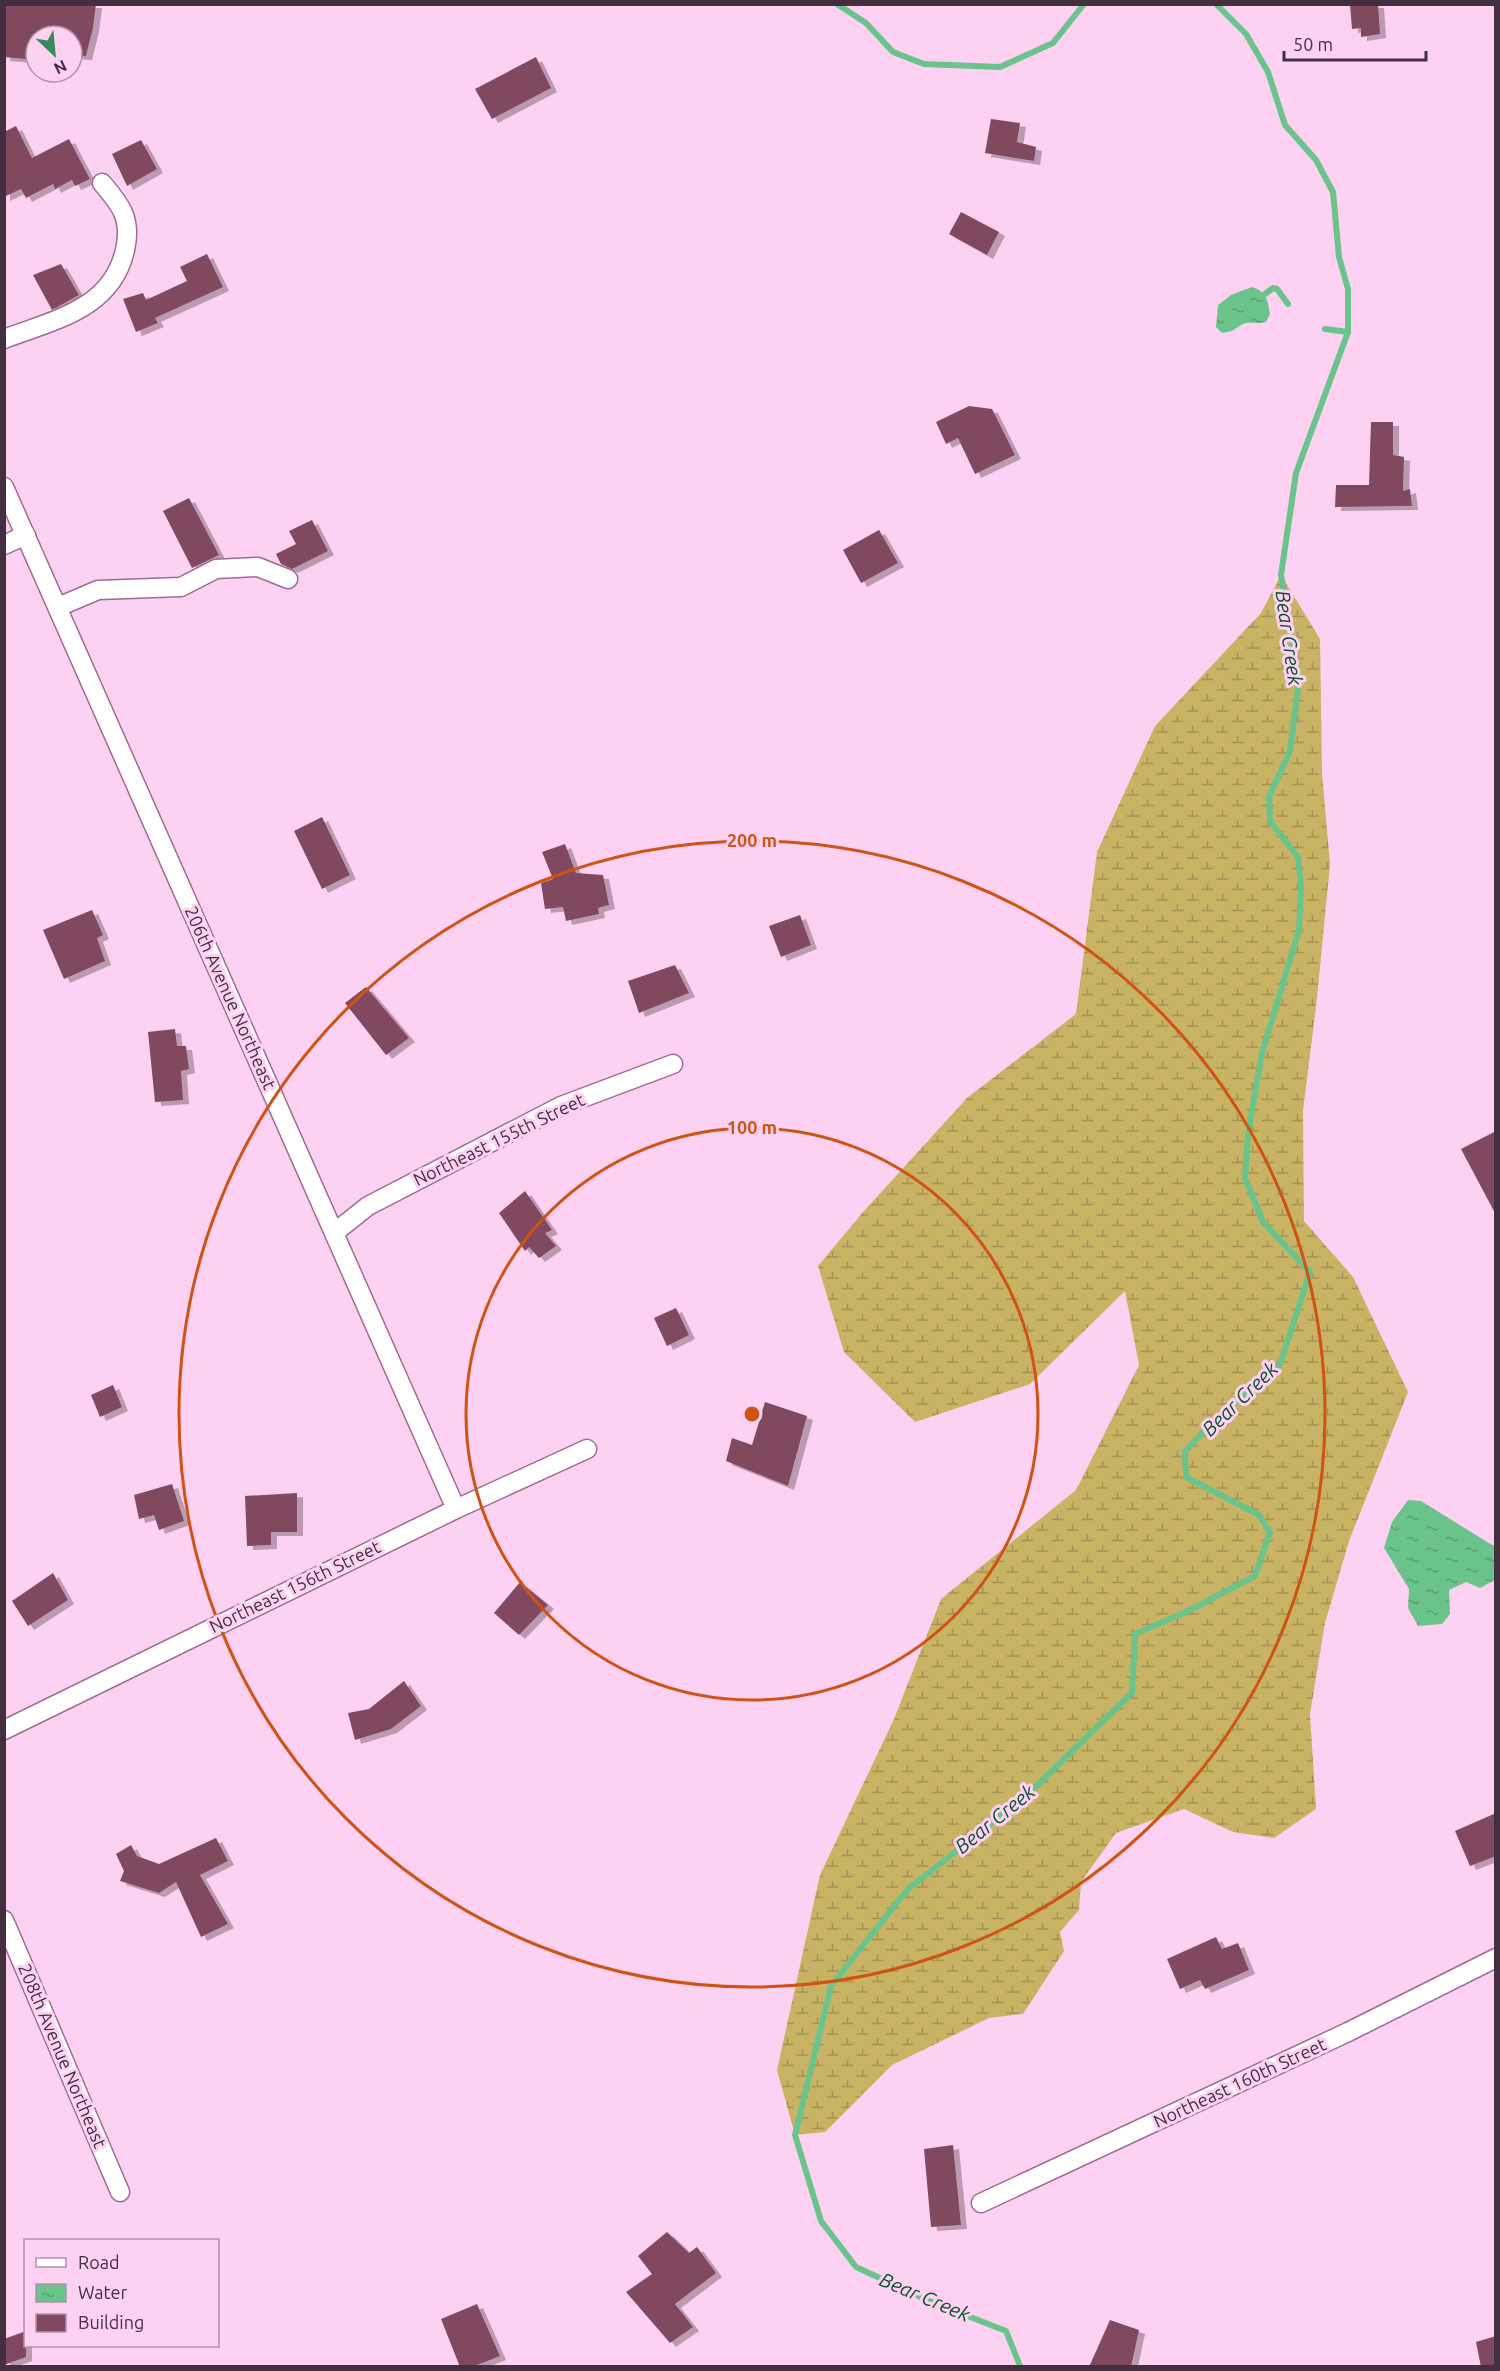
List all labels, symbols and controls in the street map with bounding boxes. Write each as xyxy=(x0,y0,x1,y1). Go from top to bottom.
north arrow xyxy=(24,24,84,84)
scale bar xyxy=(1284,24,1426,62)
text: 50 m xyxy=(1293,34,1333,54)
text: N xyxy=(51,57,70,78)
water label: Bear Creek xyxy=(1271,589,1308,688)
text: 200 m xyxy=(727,830,777,850)
street label: 206th Avenue Northeast xyxy=(181,903,280,1092)
street label: Northeast 155th Street xyxy=(410,1089,587,1189)
text: 100 m xyxy=(727,1117,777,1137)
water label: Bear Creek xyxy=(1197,1357,1283,1440)
centre of rings xyxy=(742,1404,762,1424)
street label: Northeast 156th Street xyxy=(206,1536,383,1636)
water label: Bear Creek xyxy=(950,1779,1040,1858)
street label: 208th Avenue Northeast xyxy=(15,1960,111,2151)
street label: Northeast 160th Street xyxy=(1150,2033,1329,2131)
legend xyxy=(24,2239,219,2347)
text: Road xyxy=(78,2252,120,2272)
water label: Bear Creek xyxy=(876,2267,975,2326)
text: Water xyxy=(78,2282,128,2302)
text: Building xyxy=(78,2312,144,2332)

